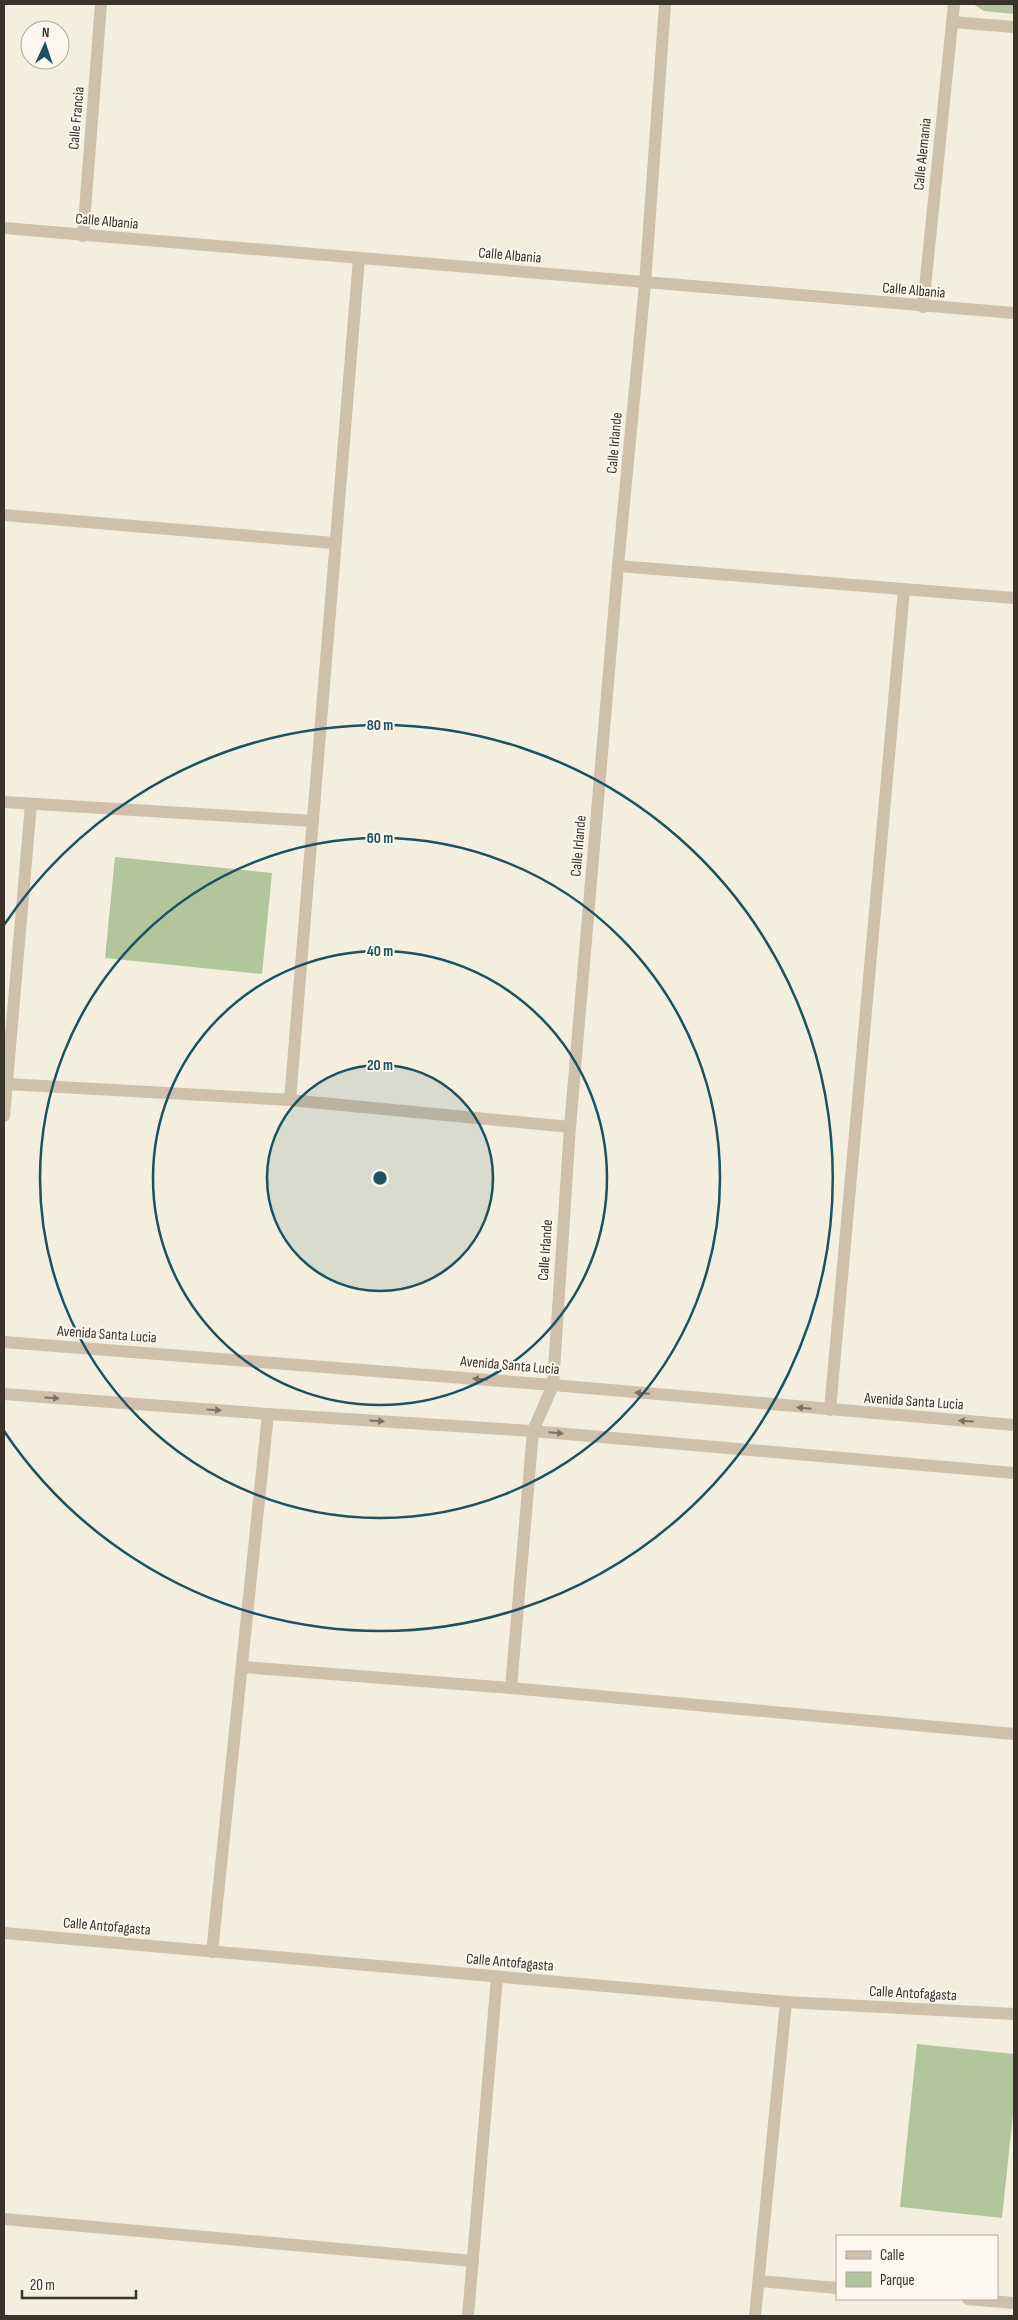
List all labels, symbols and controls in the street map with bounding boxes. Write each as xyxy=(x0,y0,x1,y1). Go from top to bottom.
north arrow xyxy=(20,20,70,70)
text: N xyxy=(41,24,50,41)
street label: Calle Francia xyxy=(64,85,89,150)
street label: Calle Alemania xyxy=(909,117,936,191)
street label: Calle Albania xyxy=(75,209,139,234)
street label: Calle Albania xyxy=(478,243,542,268)
street label: Calle Albania xyxy=(882,278,946,303)
street label: Calle Irlande xyxy=(602,412,627,474)
text: 80 m xyxy=(367,716,393,735)
street label: Calle Irlande xyxy=(566,815,591,877)
text: 60 m xyxy=(367,829,393,848)
text: 40 m xyxy=(367,942,393,961)
text: 20 m xyxy=(367,1056,393,1075)
centre of rings xyxy=(371,1169,389,1187)
street label: Calle Irlande xyxy=(534,1219,557,1281)
street label: Avenida Santa Lucia xyxy=(56,1321,157,1347)
street label: Avenida Santa Lucia xyxy=(459,1352,560,1379)
one-way arrow xyxy=(472,1375,488,1383)
street label: Avenida Santa Lucia xyxy=(863,1388,964,1414)
one-way arrow xyxy=(634,1389,650,1397)
one-way arrow xyxy=(45,1394,61,1402)
one-way arrow xyxy=(795,1404,811,1412)
one-way arrow xyxy=(207,1406,223,1414)
one-way arrow xyxy=(369,1417,385,1425)
one-way arrow xyxy=(957,1417,973,1425)
one-way arrow xyxy=(548,1429,564,1437)
street label: Calle Antofagasta xyxy=(62,1913,152,1940)
street label: Calle Antofagasta xyxy=(465,1949,555,1976)
street label: Calle Antofagasta xyxy=(869,1982,958,2005)
legend xyxy=(836,2235,998,2300)
text: Calle xyxy=(880,2246,904,2265)
scale bar xyxy=(22,2268,136,2300)
text: Parque xyxy=(880,2271,915,2290)
text: 20 m xyxy=(30,2276,55,2295)

